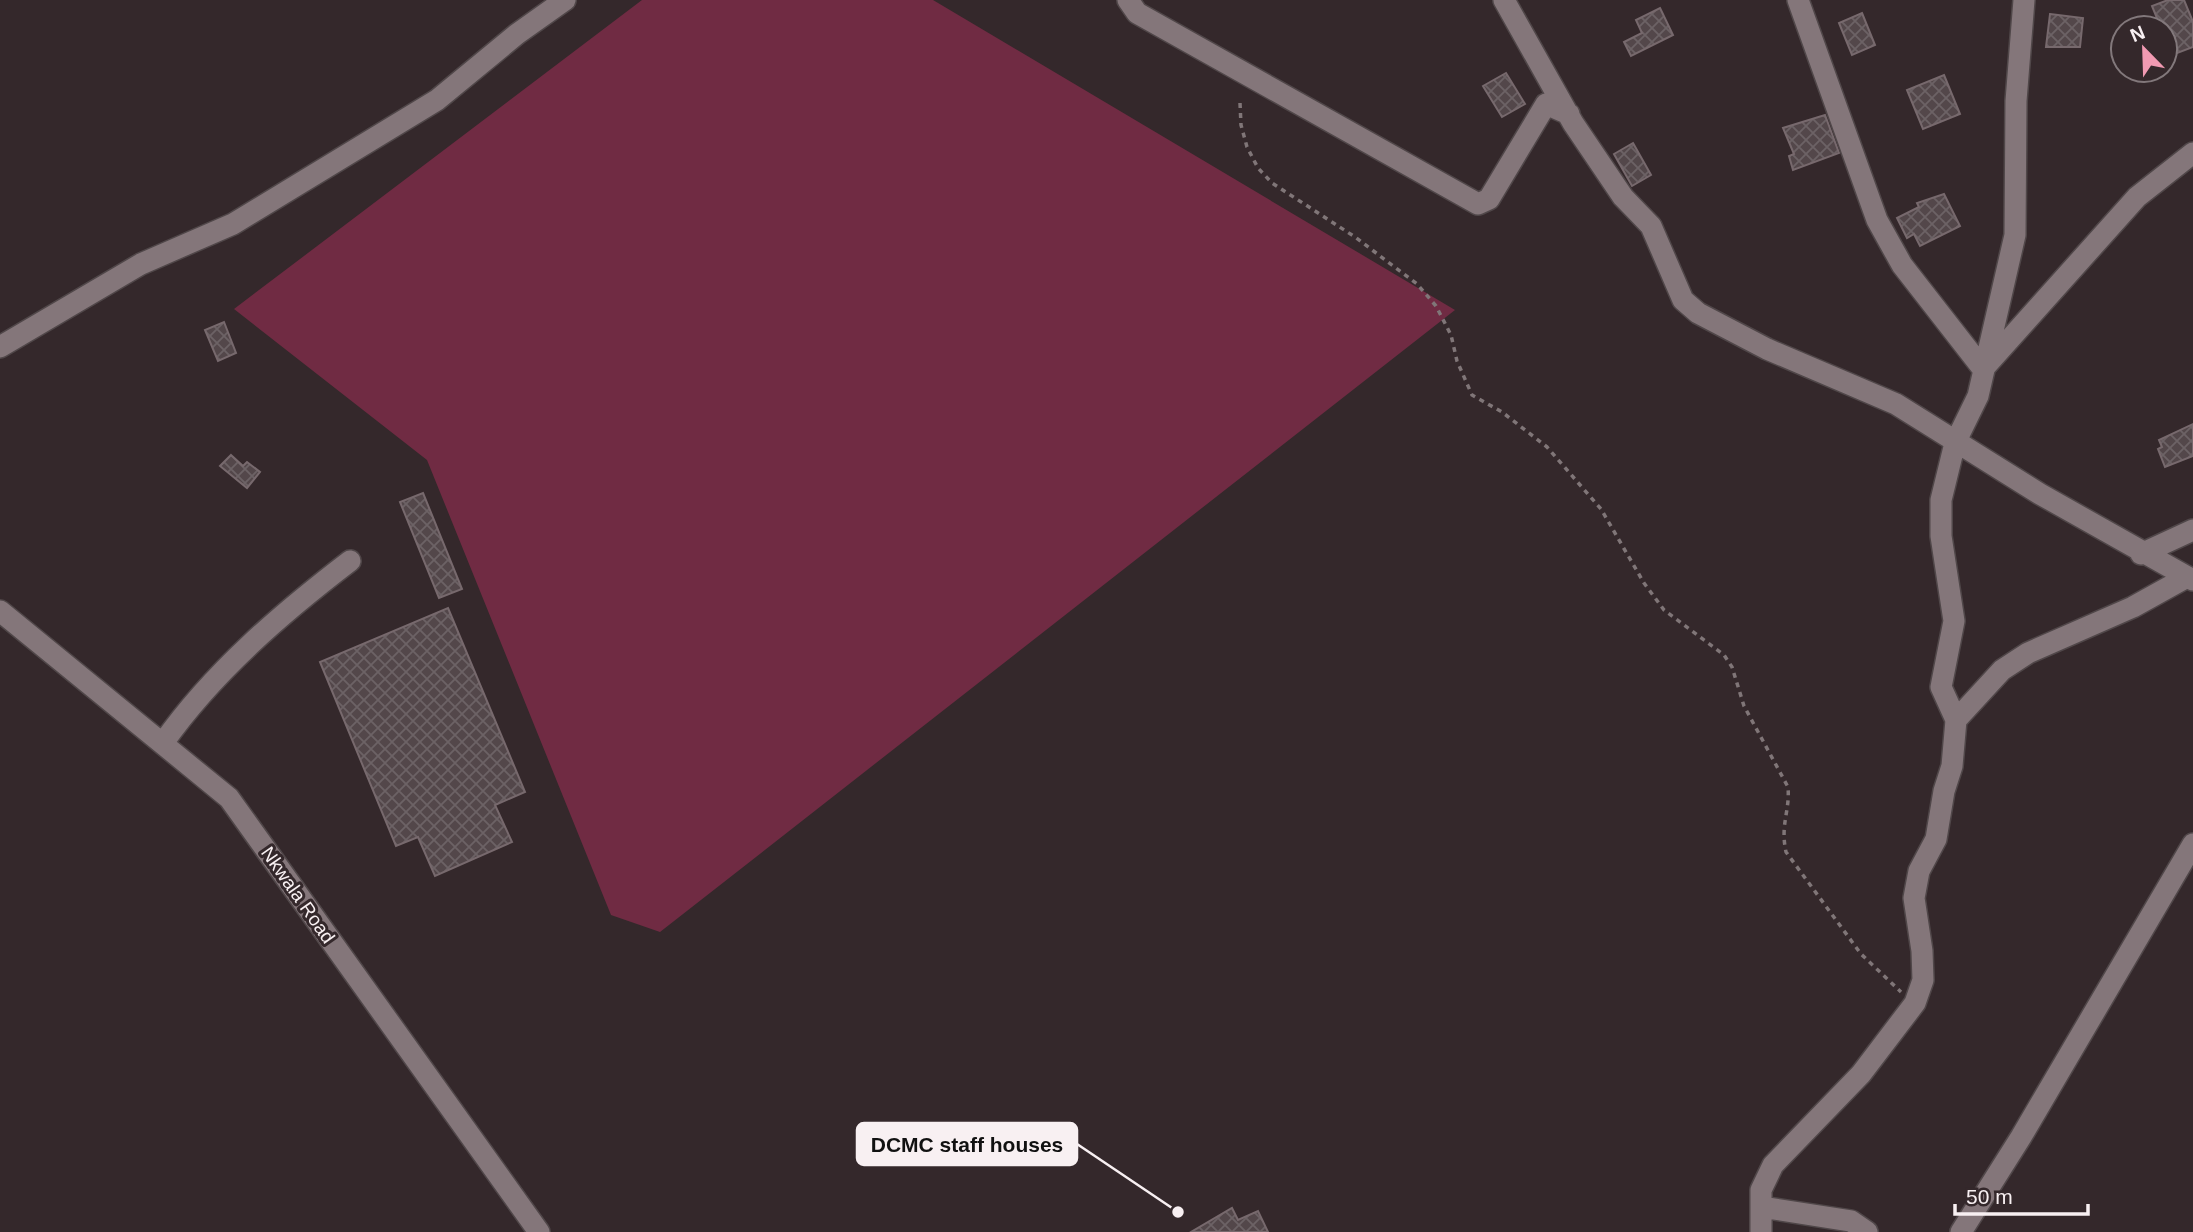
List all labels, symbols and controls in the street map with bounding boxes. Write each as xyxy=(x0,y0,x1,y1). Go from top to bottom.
north arrow xyxy=(2109,14,2179,84)
text: N xyxy=(2127,21,2148,46)
street label: Nkwala Road xyxy=(257,843,339,947)
callout: DCMC staff houses xyxy=(857,1123,1077,1165)
text: DCMC staff houses xyxy=(871,1133,1063,1156)
scale bar xyxy=(1955,1172,2088,1216)
text: 50 m xyxy=(1966,1185,2013,1208)

